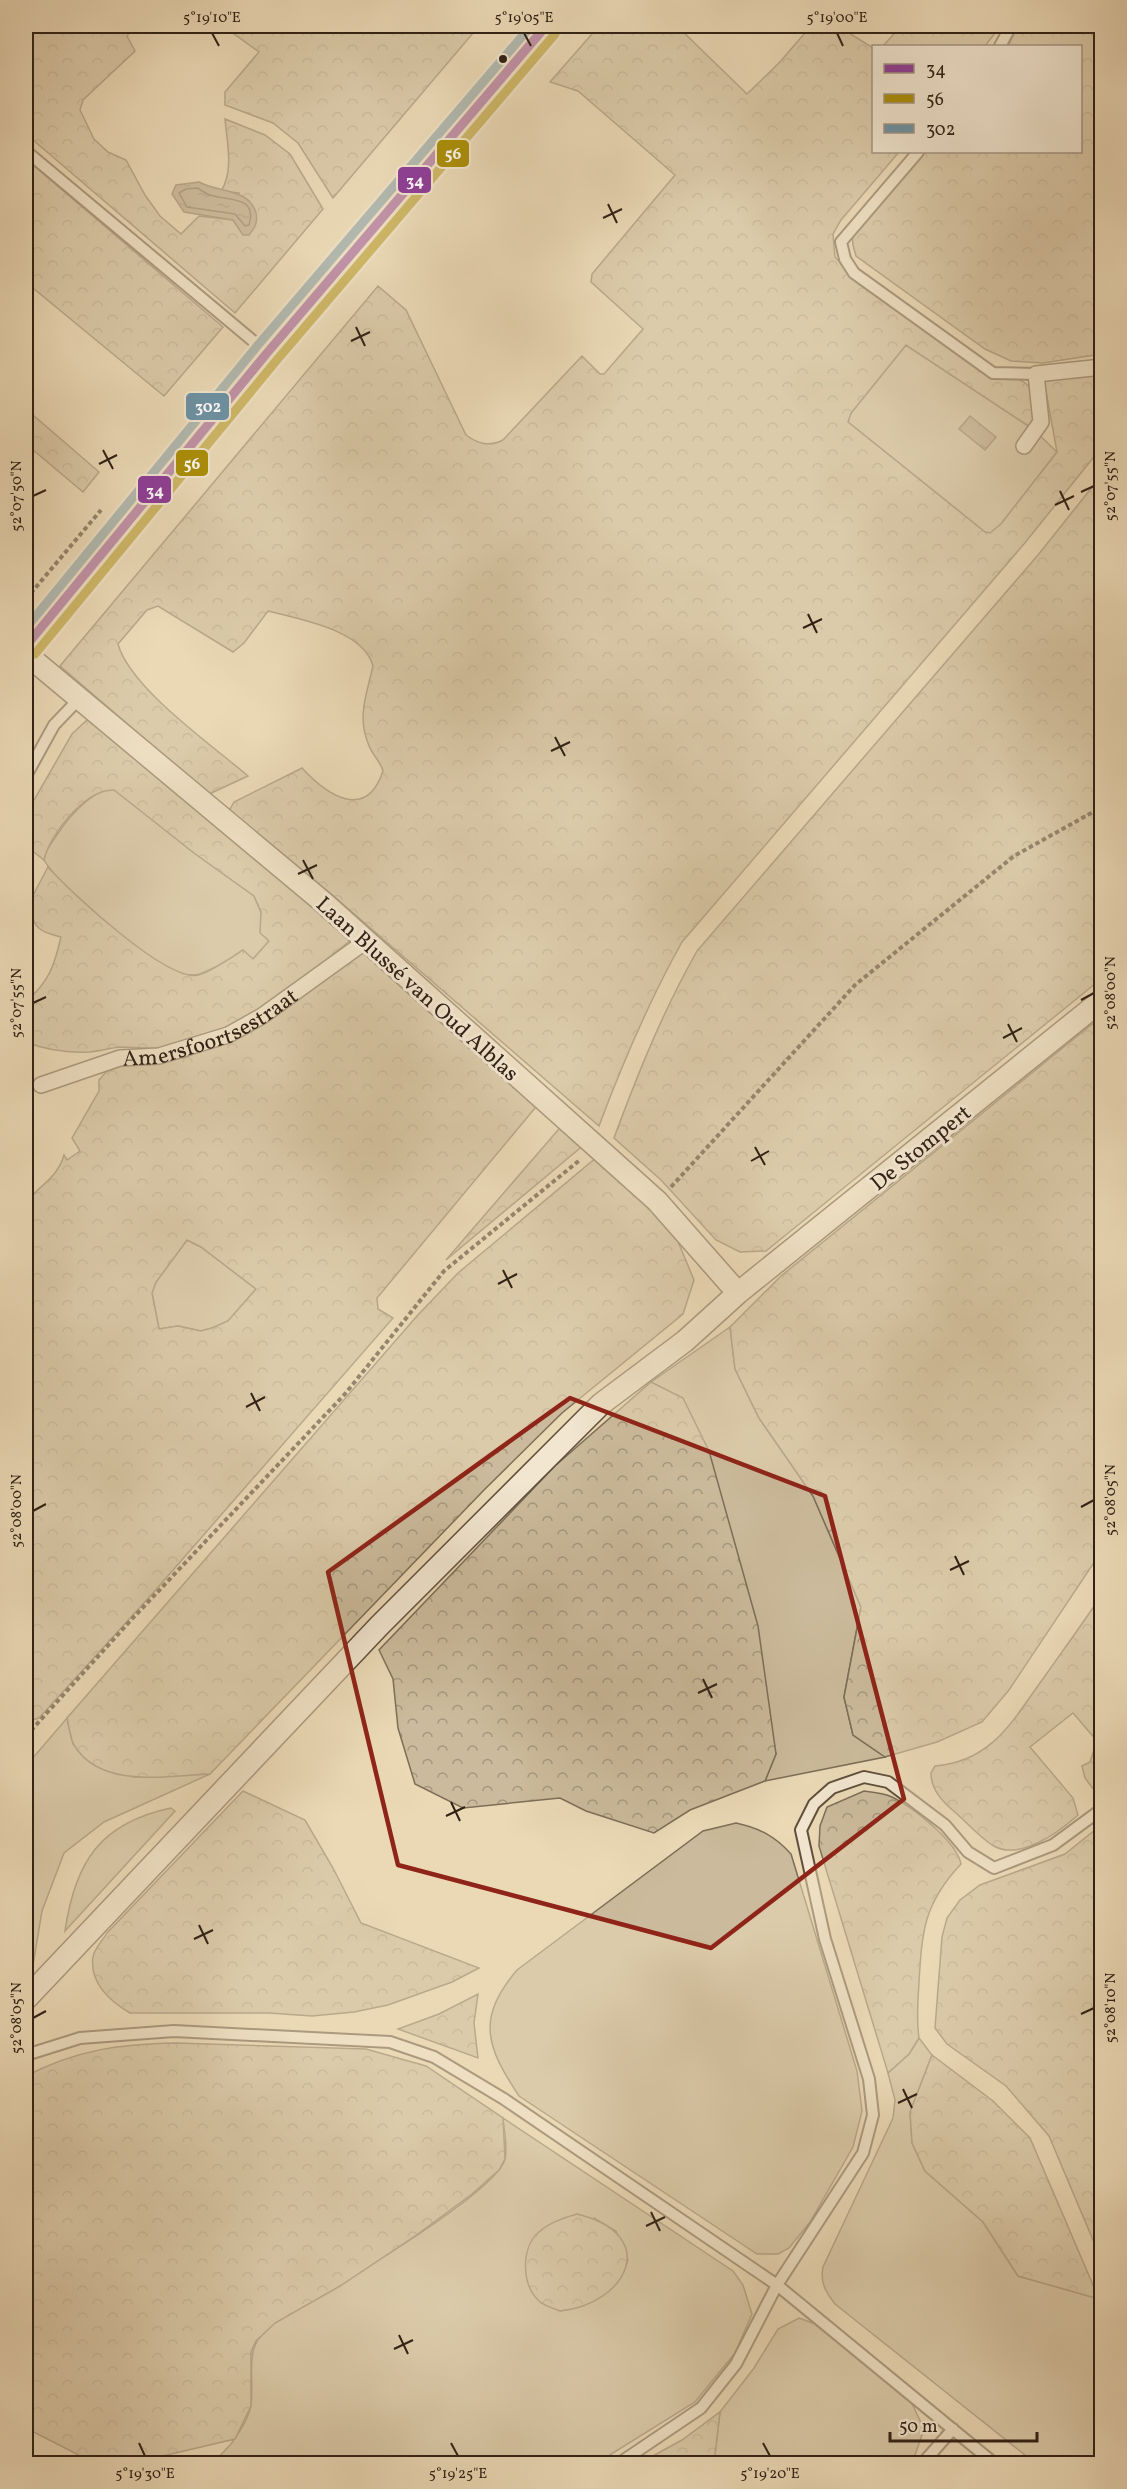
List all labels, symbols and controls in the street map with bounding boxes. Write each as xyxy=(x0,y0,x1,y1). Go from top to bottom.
text: 5°19'10"E xyxy=(183,8,241,29)
text: 5°19'05"E xyxy=(494,8,554,29)
text: 5°19'00"E xyxy=(807,8,868,29)
legend xyxy=(872,45,1082,153)
unlabelled marker xyxy=(497,53,509,65)
text: 34 xyxy=(926,58,946,83)
text: 56 xyxy=(926,88,944,113)
text: 302 xyxy=(926,118,955,143)
line badge: 56 xyxy=(436,139,470,168)
text: 56 xyxy=(445,144,461,166)
line badge: 34 xyxy=(397,166,432,194)
text: 34 xyxy=(406,171,424,193)
line badge: 302 xyxy=(185,392,230,421)
text: 302 xyxy=(195,397,221,419)
line badge: 56 xyxy=(175,449,209,477)
text: 52°07'55"N xyxy=(1101,451,1122,521)
text: 56 xyxy=(184,454,200,476)
text: 52°07'50"N xyxy=(7,460,28,532)
line badge: 34 xyxy=(137,475,172,504)
text: 34 xyxy=(146,481,164,503)
street label: Laan Blussé van Oud Alblas xyxy=(308,890,525,1090)
text: 52°08'00"N xyxy=(1101,956,1122,1030)
text: 52°07'55"N xyxy=(7,968,28,1038)
street label: Amersfoortsestraat xyxy=(122,982,305,1076)
street label: De Stompert xyxy=(865,1098,979,1199)
text: 52°08'05"N xyxy=(1101,1464,1122,1536)
text: 52°08'00"N xyxy=(7,1474,28,1548)
text: 52°08'10"N xyxy=(1101,1973,1122,2043)
text: 52°08'05"N xyxy=(7,1982,28,2054)
scale bar xyxy=(890,2405,1037,2443)
text: 50 m xyxy=(899,2415,938,2440)
text: 5°19'30"E xyxy=(115,2464,175,2485)
text: 5°19'25"E xyxy=(429,2464,487,2485)
text: 5°19'20"E xyxy=(740,2464,800,2485)

